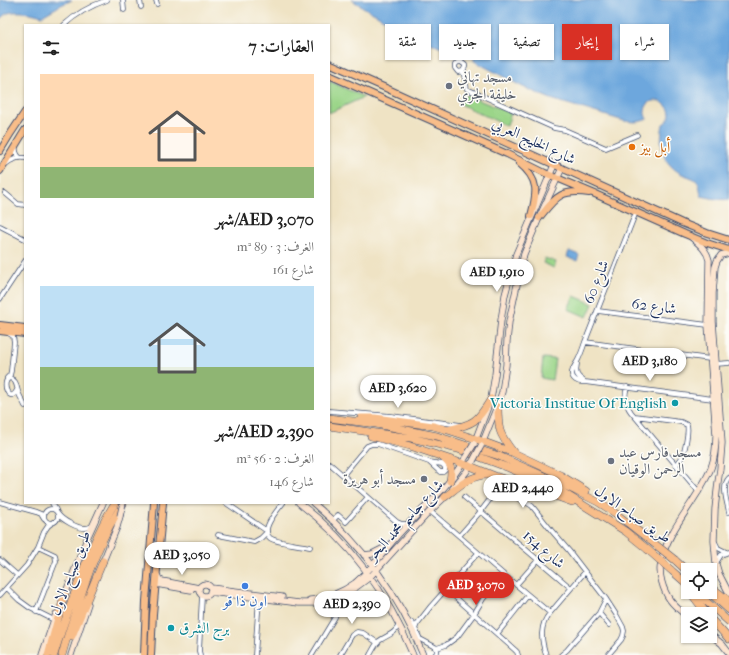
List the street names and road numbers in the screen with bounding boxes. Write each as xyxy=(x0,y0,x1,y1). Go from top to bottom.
street label: شارع الخليج العربي xyxy=(487,114,579,173)
street label: شارع 60 xyxy=(579,257,616,308)
street label: شارع 62 xyxy=(630,294,677,322)
street label: شارع جاسم محمد البحر xyxy=(362,476,451,570)
street label: طريق صباح الاول xyxy=(589,481,675,550)
street label: شارع 154 xyxy=(517,526,569,575)
street label: طريق صباح الاول xyxy=(46,528,98,619)

